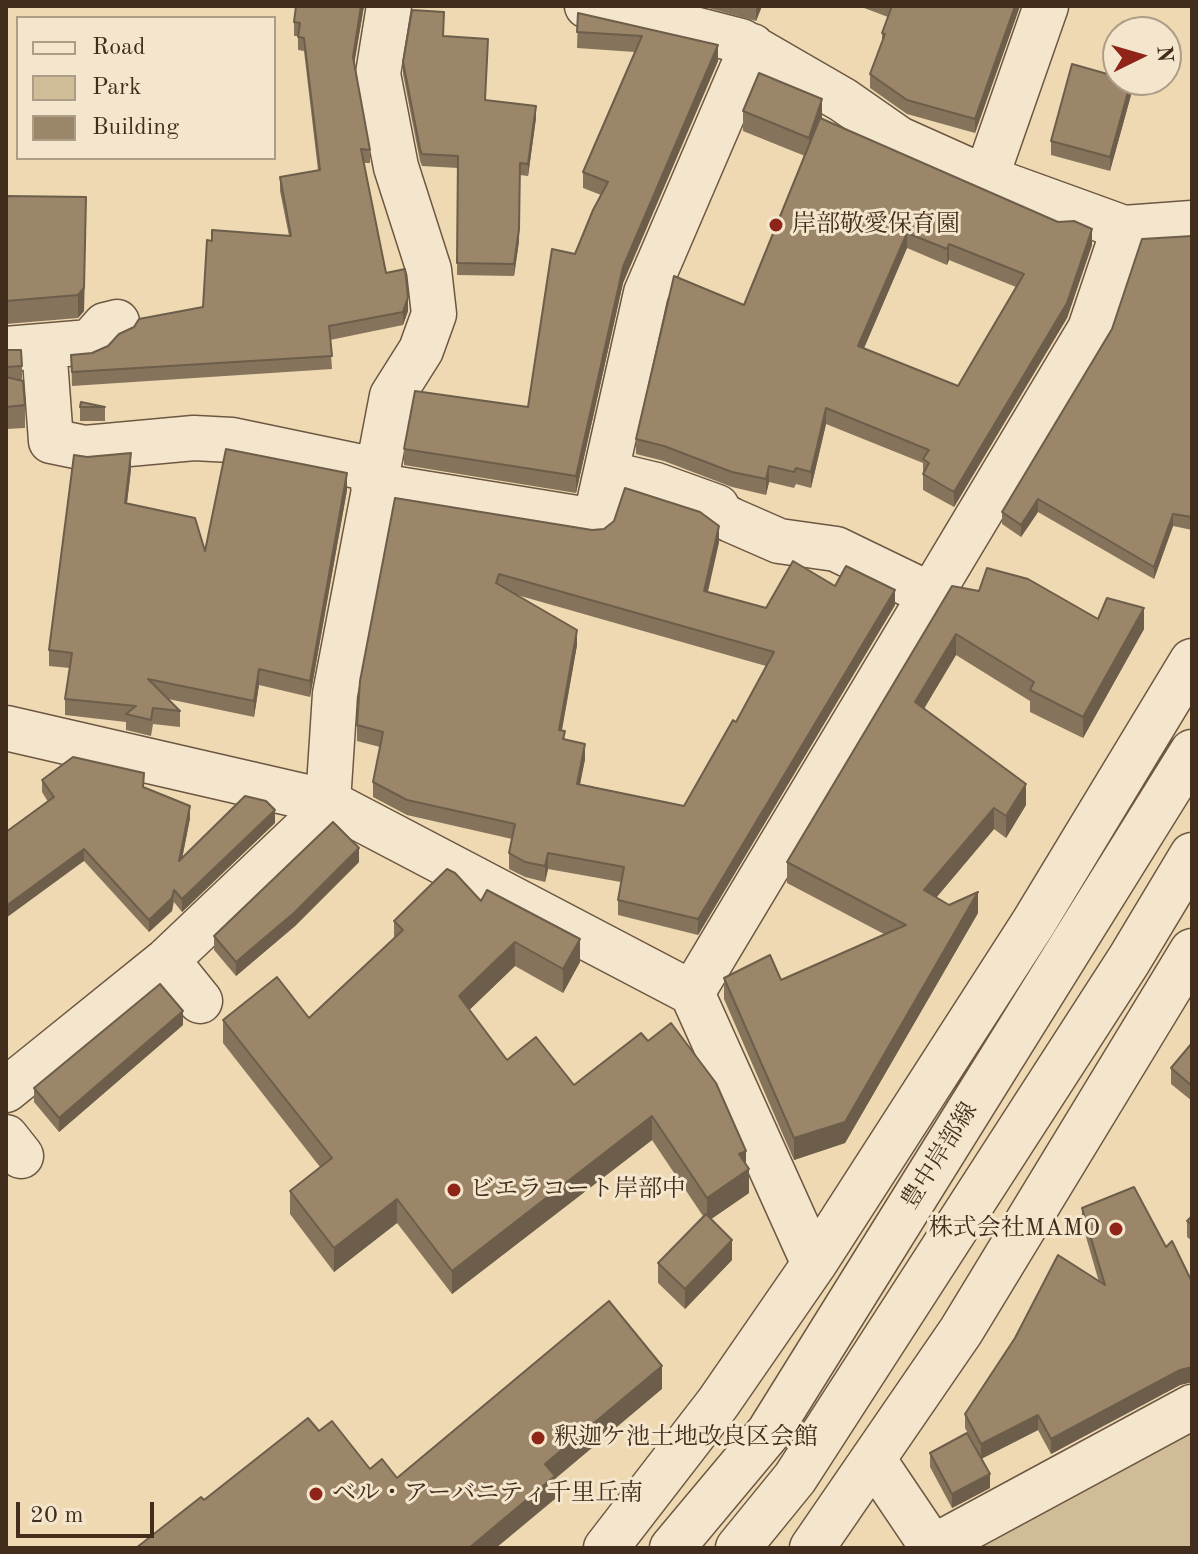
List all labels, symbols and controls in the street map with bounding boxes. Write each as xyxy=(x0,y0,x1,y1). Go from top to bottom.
legend xyxy=(16,16,276,160)
north arrow xyxy=(1102,16,1182,96)
text: Road xyxy=(92,36,145,60)
text: N xyxy=(1152,45,1176,63)
text: Park xyxy=(92,76,141,100)
text: Building xyxy=(92,116,179,140)
place label: 岸部敬愛保育園 xyxy=(792,211,960,239)
marker: 岸部敬愛保育園 xyxy=(767,216,785,234)
street label: 豊中岸部線 xyxy=(896,1097,984,1215)
place label: ビエラコート岸部中 xyxy=(470,1176,686,1204)
marker: ビエラコート岸部中 xyxy=(445,1181,463,1199)
place label: 株式会社MAMO xyxy=(929,1215,1100,1243)
marker: 株式会社MAMO xyxy=(1107,1220,1125,1238)
place label: 釈迦ケ池土地改良区会館 xyxy=(554,1424,818,1452)
marker: 釈迦ケ池土地改良区会館 xyxy=(529,1429,547,1447)
place label: ベル・アーバニティ千里丘南 xyxy=(332,1480,643,1508)
marker: ベル・アーバニティ千里丘南 xyxy=(307,1485,325,1503)
scale bar xyxy=(20,1486,158,1536)
text: 20 m xyxy=(30,1504,84,1528)

